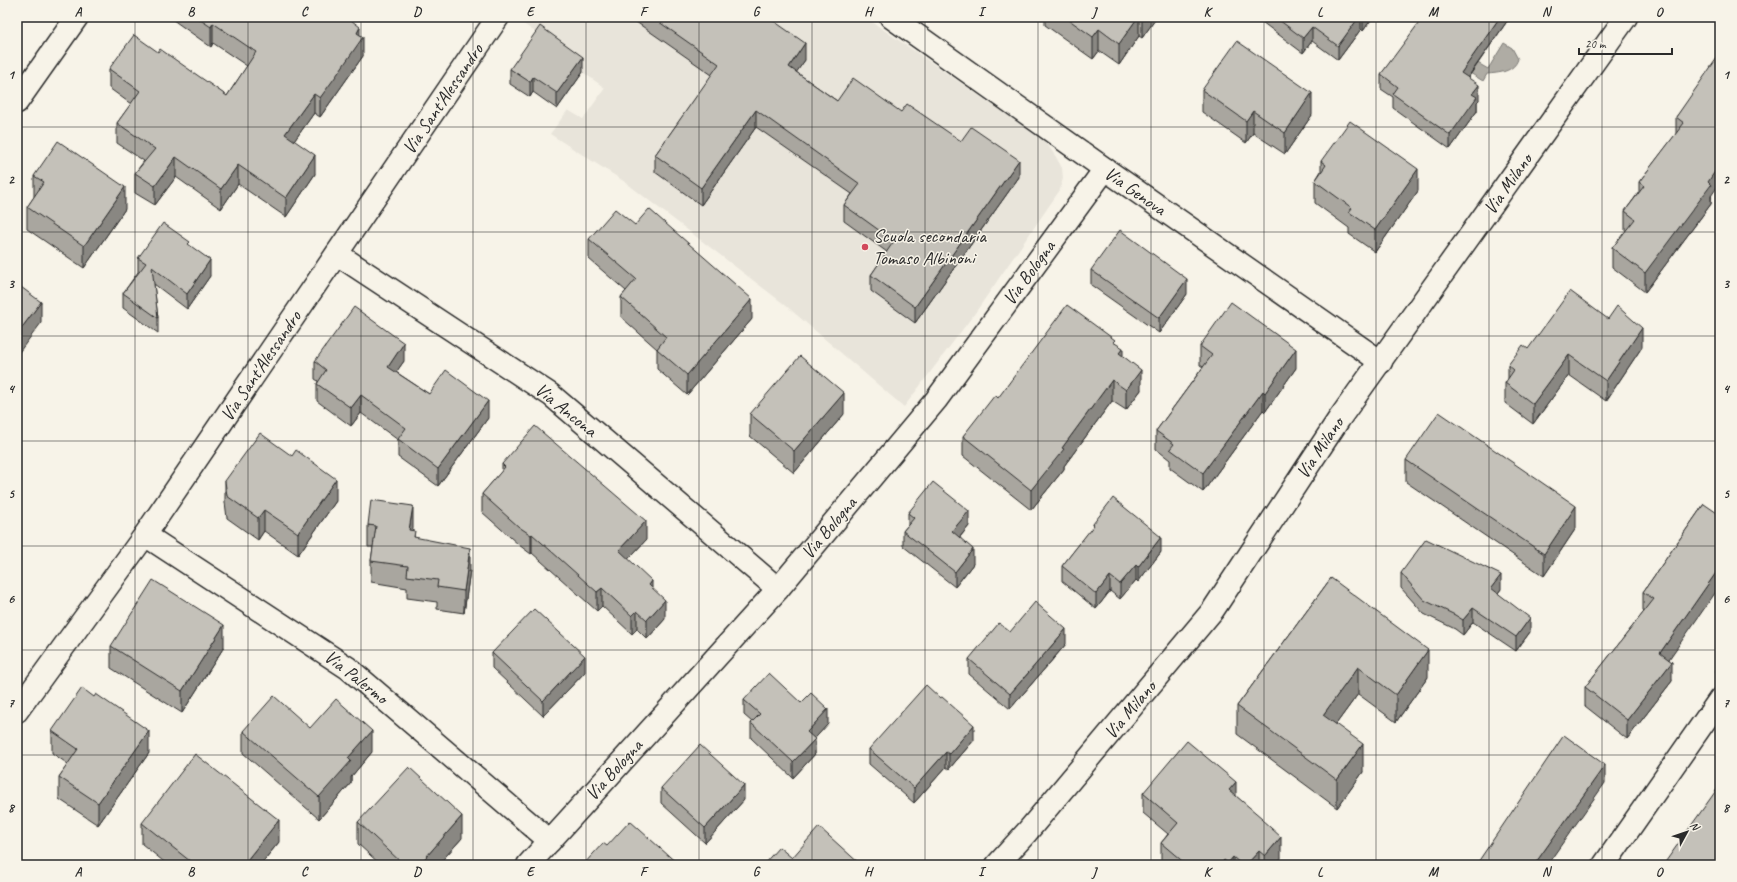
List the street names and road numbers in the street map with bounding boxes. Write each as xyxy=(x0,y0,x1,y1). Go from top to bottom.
street label: Via Sant'Alessandro xyxy=(397,38,490,159)
street label: Via Milano xyxy=(1478,147,1539,219)
street label: Via Genova xyxy=(1099,161,1172,222)
street label: Via Bologna xyxy=(997,235,1061,310)
street label: Via Sant'Alessandro xyxy=(215,305,308,426)
street label: Via Ancona xyxy=(530,378,603,443)
street label: Via Milano xyxy=(1291,411,1351,483)
street label: Via Bologna xyxy=(796,491,863,564)
street label: Via Palermo xyxy=(319,645,395,711)
street label: Via Milano xyxy=(1099,674,1163,744)
street label: Via Bologna xyxy=(580,733,649,806)

